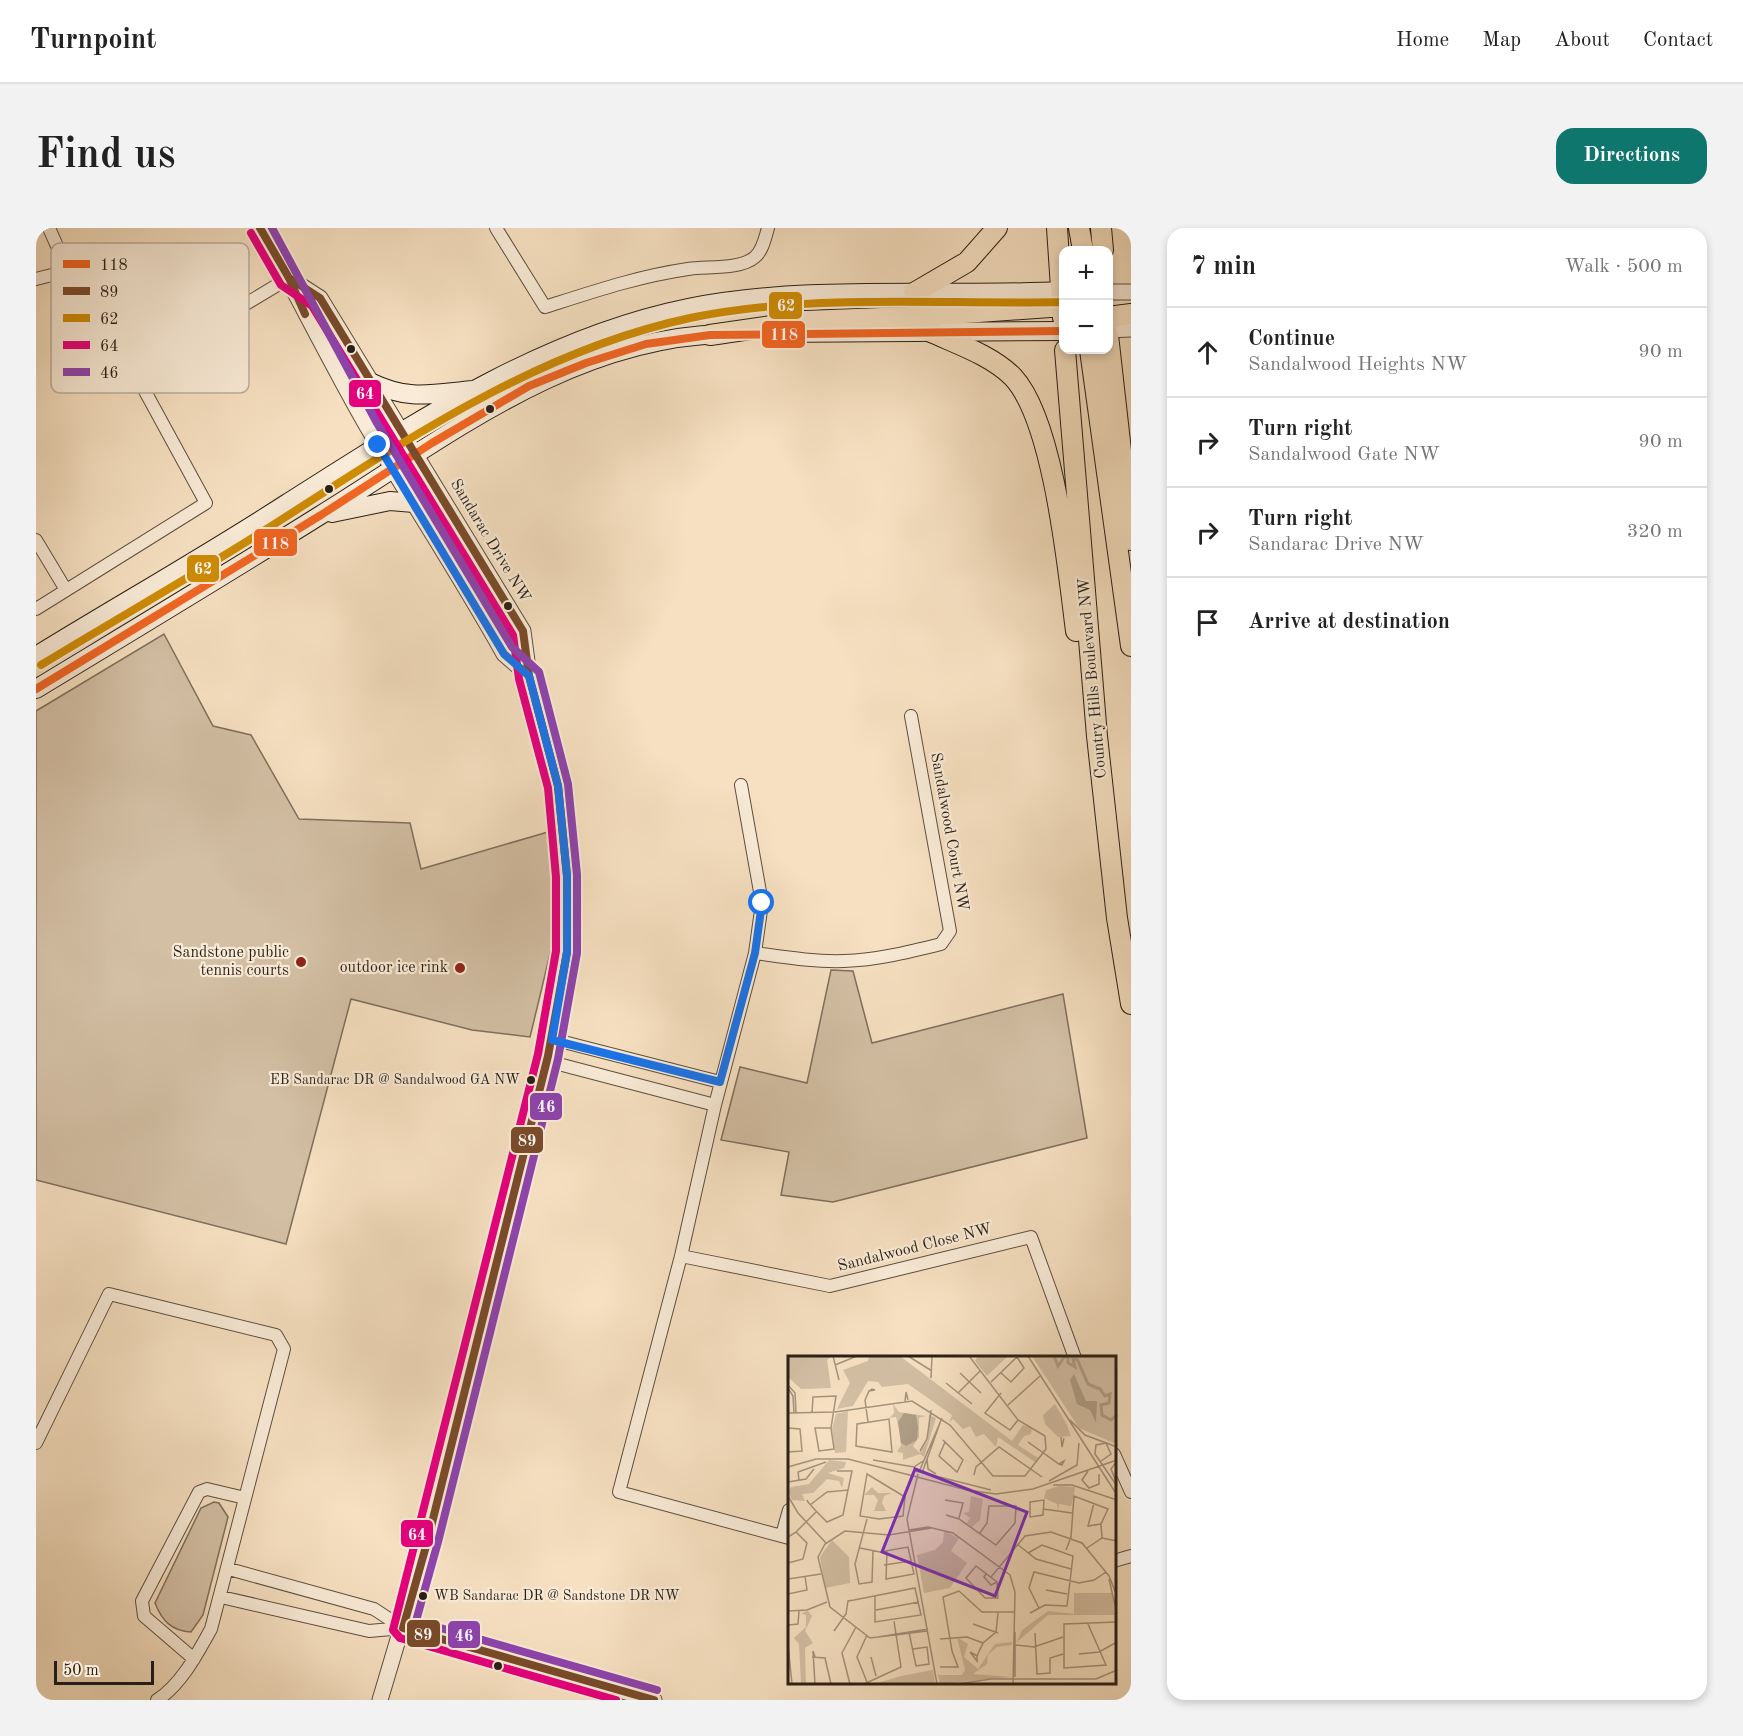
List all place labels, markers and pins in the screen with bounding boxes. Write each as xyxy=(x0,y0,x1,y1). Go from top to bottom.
unlabelled marker xyxy=(345,343,357,355)
unlabelled marker xyxy=(484,403,496,415)
unlabelled marker xyxy=(323,483,335,495)
unlabelled marker xyxy=(502,600,514,612)
place label: Sandstone public tennis courts xyxy=(173,945,289,979)
marker: Sandstone public tennis courts xyxy=(294,955,308,969)
place label: outdoor ice rink xyxy=(340,960,448,976)
marker: outdoor ice rink xyxy=(453,961,467,975)
place label: EB Sandarac DR @ Sandalwood GA NW xyxy=(270,1073,520,1087)
marker: EB Sandarac DR @ Sandalwood GA NW xyxy=(525,1074,537,1086)
place label: WB Sandarac DR @ Sandstone DR NW xyxy=(434,1589,680,1603)
marker: WB Sandarac DR @ Sandstone DR NW xyxy=(417,1590,429,1602)
unlabelled marker xyxy=(492,1660,504,1672)

